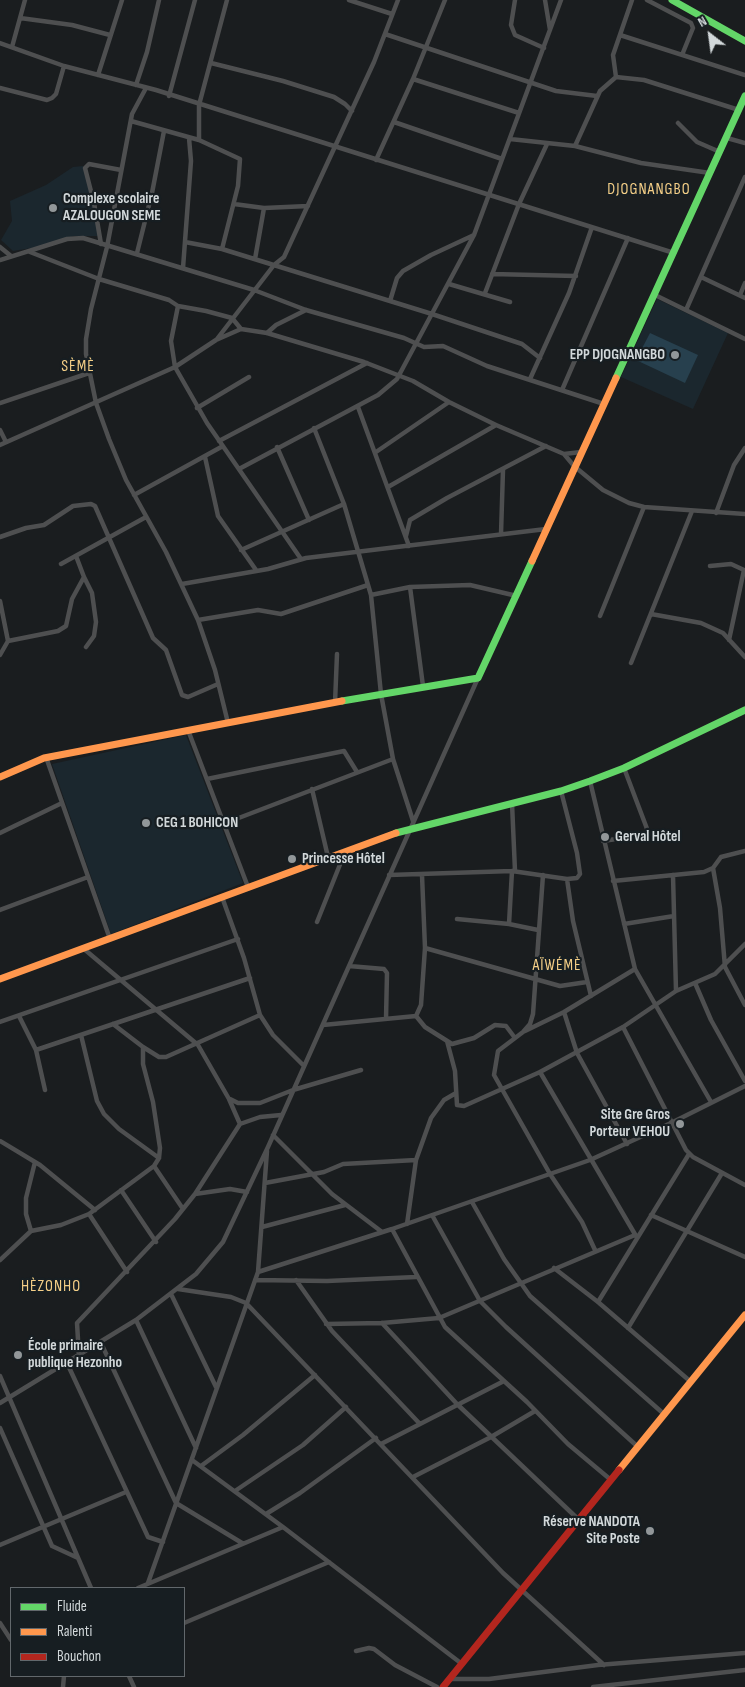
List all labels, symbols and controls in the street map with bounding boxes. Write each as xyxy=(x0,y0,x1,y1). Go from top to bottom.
north arrow xyxy=(685,10,735,60)
text: N xyxy=(695,12,710,31)
district label: DJOGNANGBO xyxy=(606,180,692,200)
place label: Complexe scolaire AZALOUGON SEME xyxy=(63,190,161,225)
marker: Complexe scolaire AZALOUGON SEME xyxy=(47,202,59,214)
place label: EPP DJOGNANGBO xyxy=(570,346,665,364)
marker: EPP DJOGNANGBO xyxy=(669,349,681,361)
district label: SÈMÈ xyxy=(61,357,95,377)
place label: CEG 1 BOHICON xyxy=(156,814,238,832)
marker: CEG 1 BOHICON xyxy=(140,817,152,829)
place label: Gerval Hôtel xyxy=(615,828,681,846)
marker: Gerval Hôtel xyxy=(599,831,611,843)
place label: Princesse Hôtel xyxy=(302,850,385,868)
marker: Princesse Hôtel xyxy=(286,853,298,865)
district label: AÏWÉMÈ xyxy=(532,956,582,976)
place label: Site Gre Gros Porteur VEHOU xyxy=(590,1106,670,1141)
marker: Site Gre Gros Porteur VEHOU xyxy=(674,1118,686,1130)
district label: HÈZONHO xyxy=(20,1277,82,1297)
place label: École primaire publique Hezonho xyxy=(28,1337,122,1372)
marker: École primaire publique Hezonho xyxy=(12,1349,24,1361)
place label: Réserve NANDOTA Site Poste xyxy=(543,1513,640,1548)
marker: Réserve NANDOTA Site Poste xyxy=(644,1525,656,1537)
legend xyxy=(10,1587,185,1677)
text: Fluide xyxy=(57,1597,87,1616)
text: Ralenti xyxy=(57,1622,92,1641)
text: Bouchon xyxy=(57,1647,101,1666)

